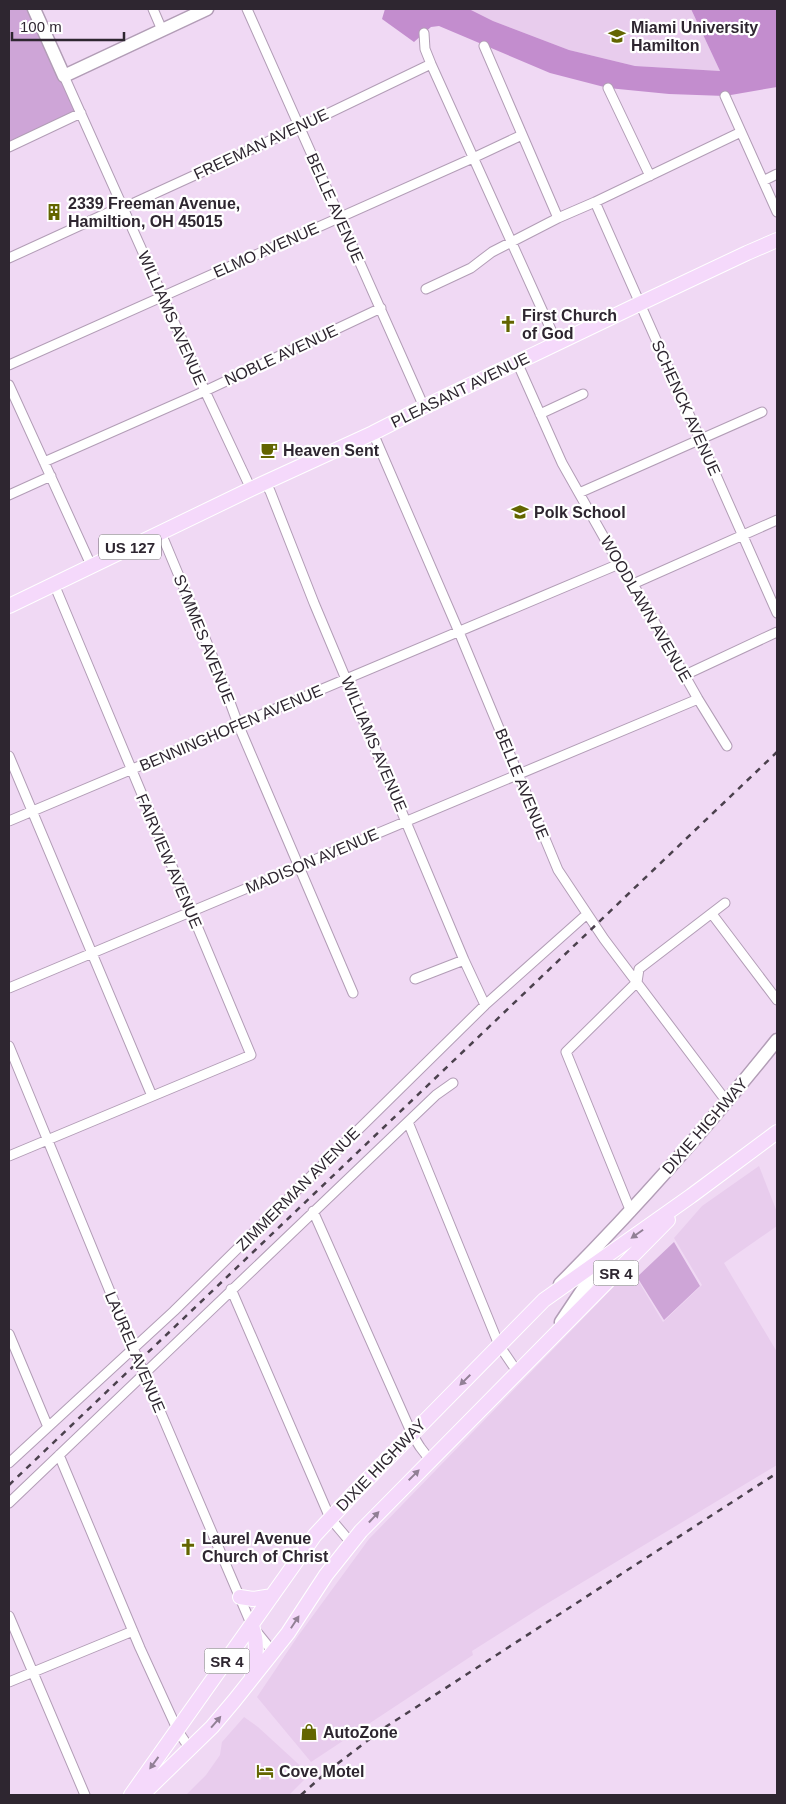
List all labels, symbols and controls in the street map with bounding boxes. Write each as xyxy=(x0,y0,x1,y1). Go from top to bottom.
scale bar xyxy=(12,10,125,42)
text: 100 m xyxy=(20,18,62,35)
place label: Miami University Hamilton xyxy=(631,19,758,54)
school or university icon: Miami University Hamilton xyxy=(607,26,627,46)
street label: FREEMAN AVENUE xyxy=(191,105,331,183)
street label: BELLE AVENUE xyxy=(303,151,367,265)
place label: 2339 Freeman Avenue, Hamiltion, OH 45015 xyxy=(68,195,240,230)
building icon: 2339 Freeman Avenue, Hamiltion, OH 45015 xyxy=(44,202,64,222)
street label: ELMO AVENUE xyxy=(211,219,321,281)
street label: WILLIAMS AVENUE xyxy=(135,248,209,388)
place label: First Church of God xyxy=(522,307,617,342)
church icon: First Church of God xyxy=(498,314,518,334)
street label: NOBLE AVENUE xyxy=(222,321,340,389)
street label: SCHENCK AVENUE xyxy=(648,338,724,478)
street label: PLEASANT AVENUE xyxy=(388,349,532,431)
cafe icon: Heaven Sent xyxy=(259,440,279,460)
place label: Heaven Sent xyxy=(283,442,380,459)
school or university icon: Polk School xyxy=(510,502,530,522)
place label: Polk School xyxy=(534,504,626,521)
street label: WOODLAWN AVENUE xyxy=(597,533,695,685)
road number: US 127 xyxy=(99,534,161,560)
street label: SYMMES AVENUE xyxy=(170,572,238,706)
street label: WILLIAMS AVENUE xyxy=(338,674,410,814)
street label: BENNINGHOFEN AVENUE xyxy=(137,682,325,774)
street label: BELLE AVENUE xyxy=(492,726,552,842)
street label: FAIRVIEW AVENUE xyxy=(133,791,205,931)
street label: MADISON AVENUE xyxy=(243,825,381,897)
street label: DIXIE HIGHWAY xyxy=(659,1075,751,1177)
street label: ZIMMERMAN AVENUE xyxy=(233,1124,363,1254)
one-way arrow xyxy=(630,1229,643,1239)
road number: SR 4 xyxy=(594,1260,638,1286)
street label: LAUREL AVENUE xyxy=(102,1289,168,1415)
one-way arrow xyxy=(459,1373,471,1385)
street label: DIXIE HIGHWAY xyxy=(333,1415,429,1514)
one-way arrow xyxy=(408,1470,420,1482)
one-way arrow xyxy=(368,1511,380,1523)
place label: Laurel Avenue Church of Christ xyxy=(202,1530,329,1565)
church icon: Laurel Avenue Church of Christ xyxy=(178,1537,198,1557)
one-way arrow xyxy=(290,1616,300,1629)
road number: SR 4 xyxy=(204,1648,250,1674)
one-way arrow xyxy=(211,1715,222,1728)
shop icon: AutoZone xyxy=(299,1722,319,1742)
place label: AutoZone xyxy=(323,1724,398,1741)
one-way arrow xyxy=(149,1756,159,1770)
hotel icon: Cove Motel xyxy=(255,1761,275,1781)
place label: Cove Motel xyxy=(279,1763,364,1780)

